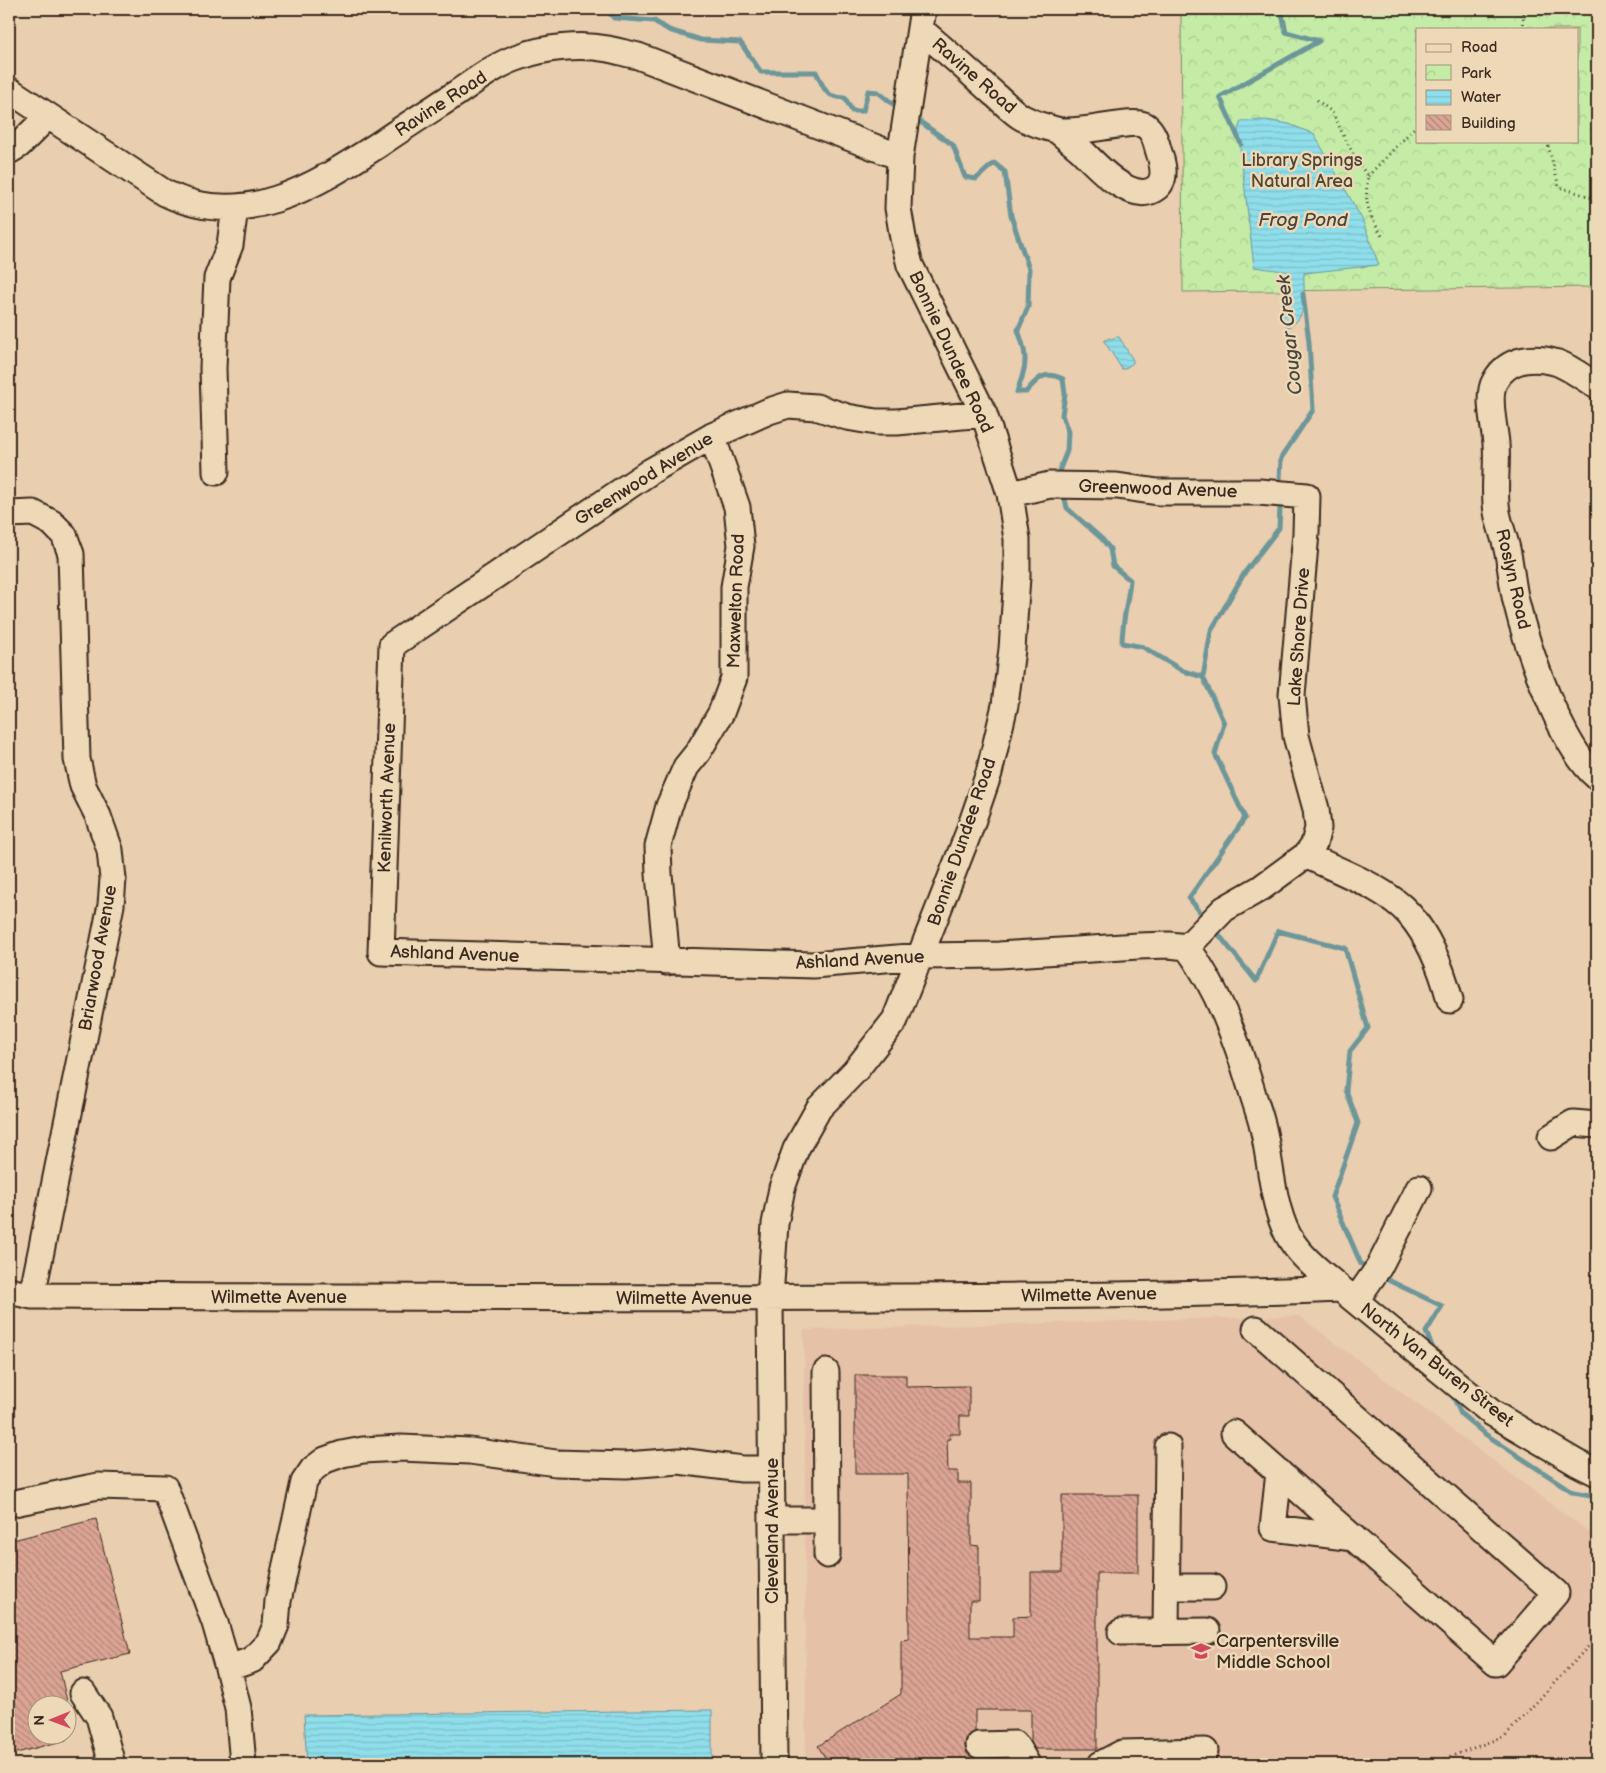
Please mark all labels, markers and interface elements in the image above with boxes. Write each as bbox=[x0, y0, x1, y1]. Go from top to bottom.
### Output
legend bbox=[1416, 28, 1578, 142]
street label: Ravine Road bbox=[927, 34, 1021, 118]
text: Road bbox=[1461, 38, 1497, 57]
text: Park bbox=[1461, 64, 1492, 83]
street label: Ravine Road bbox=[391, 67, 491, 141]
text: Water bbox=[1461, 88, 1501, 107]
text: Building bbox=[1461, 114, 1516, 133]
park label: Library Springs Natural Area bbox=[1241, 150, 1363, 192]
water label: Frog Pond bbox=[1258, 209, 1349, 232]
street label: Bonnie Dundee Road bbox=[904, 268, 998, 436]
water label: Cougar Creek bbox=[1272, 273, 1308, 396]
street label: Greenwood Avenue bbox=[571, 428, 717, 530]
street label: Greenwood Avenue bbox=[1078, 476, 1238, 502]
street label: Roslyn Road bbox=[1491, 527, 1535, 631]
street label: Maxwelton Road bbox=[723, 533, 749, 669]
street label: Lake Shore Drive bbox=[1284, 567, 1314, 707]
street label: Kenilworth Avenue bbox=[374, 722, 400, 873]
street label: Bonnie Dundee Road bbox=[923, 755, 1001, 929]
street label: Briarwood Avenue bbox=[75, 883, 121, 1033]
street label: Ashland Avenue bbox=[390, 941, 520, 967]
street label: Ashland Avenue bbox=[795, 946, 925, 974]
street label: Wilmette Avenue bbox=[1021, 1283, 1157, 1307]
street label: Wilmette Avenue bbox=[211, 1287, 347, 1308]
street label: Wilmette Avenue bbox=[616, 1288, 752, 1309]
street label: North Van Buren Street bbox=[1356, 1299, 1518, 1432]
street label: Cleveland Avenue bbox=[762, 1458, 783, 1604]
place label: Carpentersville Middle School bbox=[1216, 1631, 1340, 1673]
school or university icon: Carpentersville Middle School bbox=[1190, 1640, 1212, 1662]
north arrow bbox=[28, 1696, 78, 1746]
text: N bbox=[31, 1715, 48, 1726]

